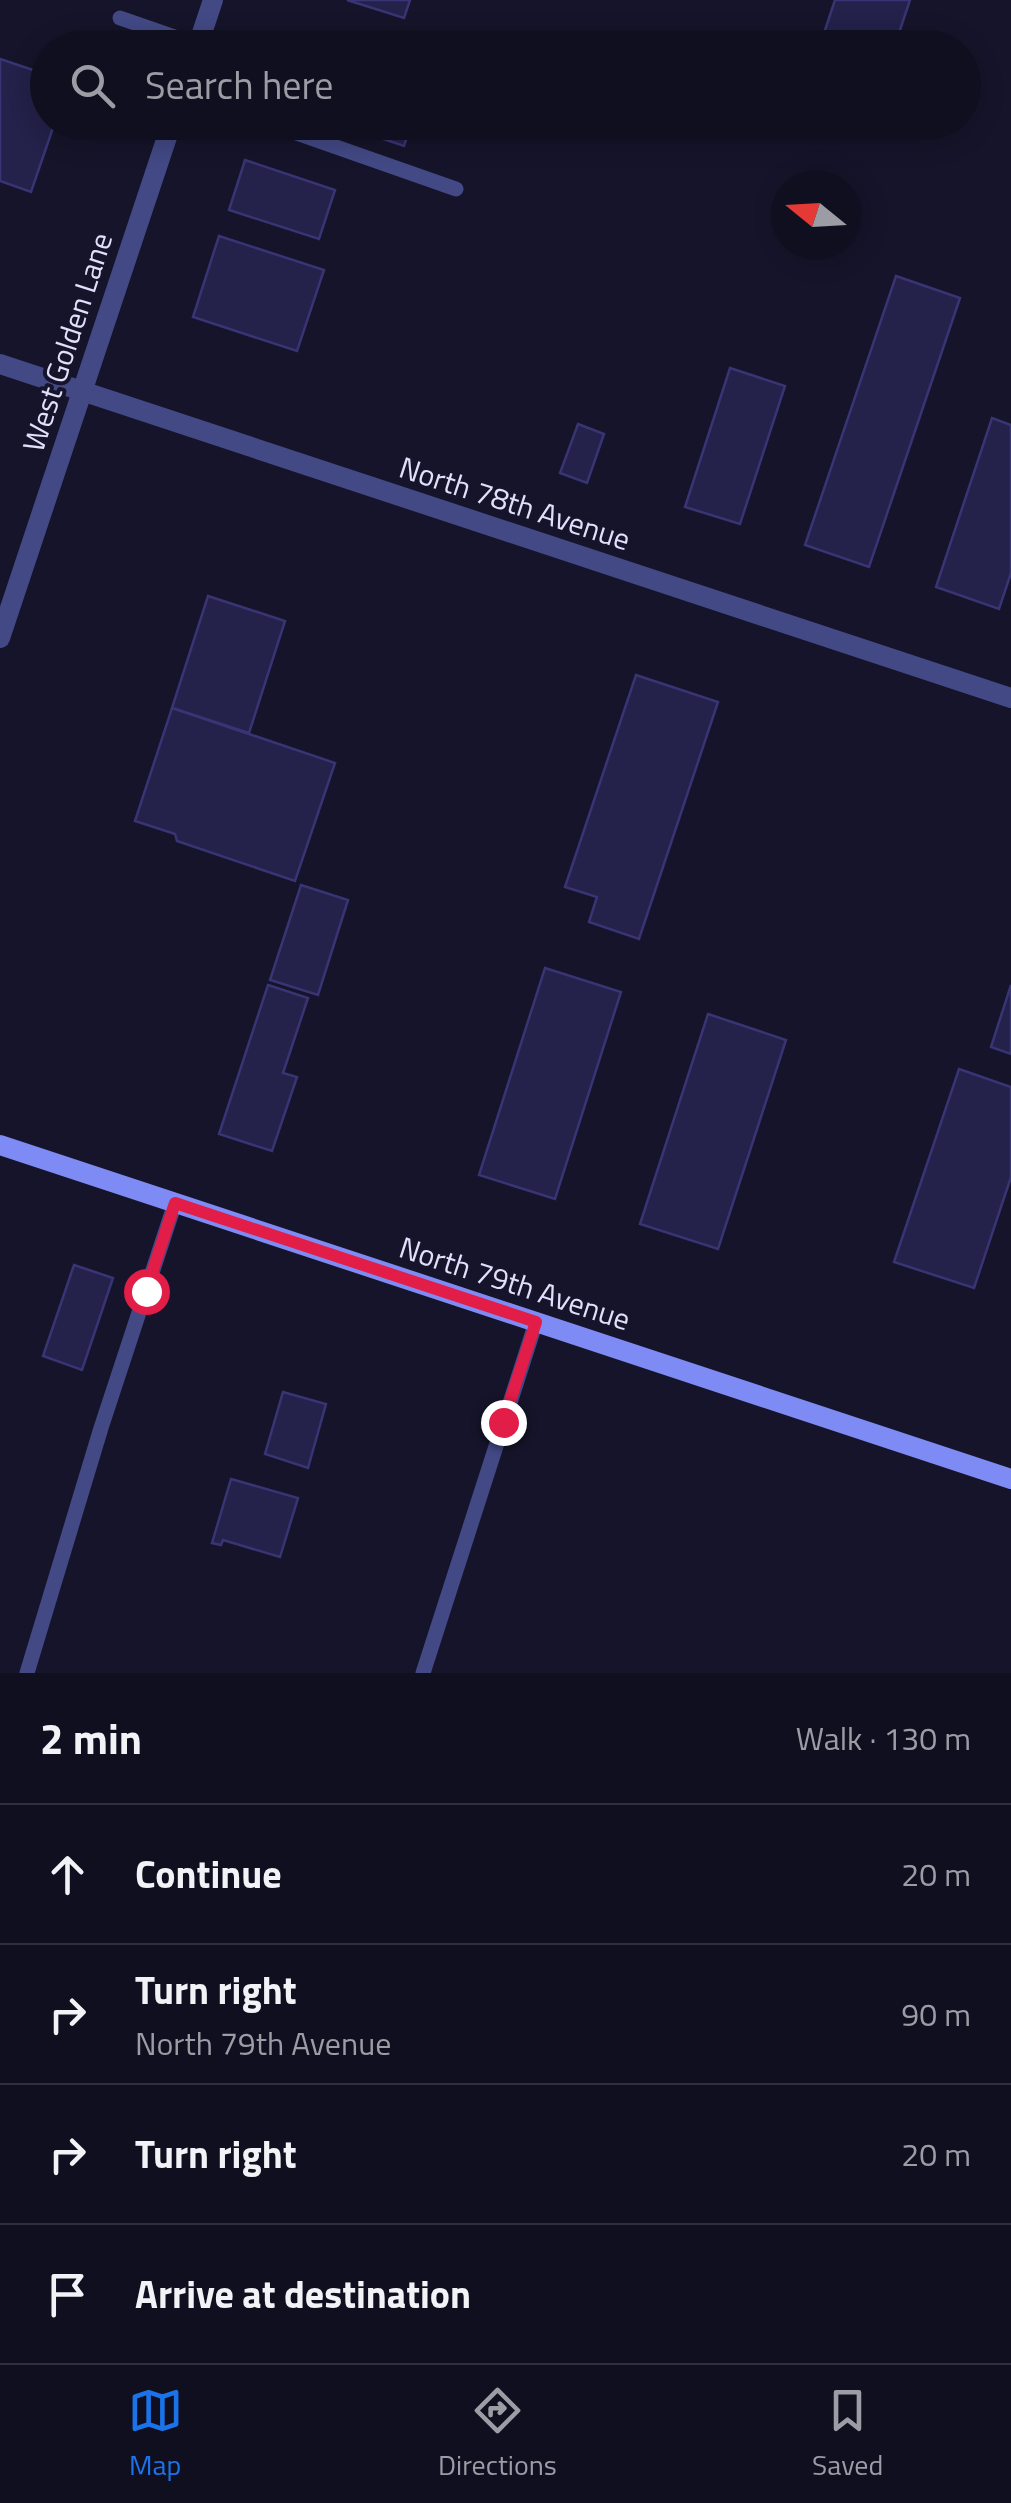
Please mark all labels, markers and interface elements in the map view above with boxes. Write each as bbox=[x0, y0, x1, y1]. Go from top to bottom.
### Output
search box bbox=[30, 30, 981, 140]
text: Search here bbox=[145, 56, 333, 114]
icon: search bbox=[65, 58, 120, 113]
north arrow bbox=[771, 170, 861, 260]
street label: West Golden Lane bbox=[10, 227, 124, 457]
street label: North 78th Avenue bbox=[394, 444, 636, 562]
street label: North 79th Avenue bbox=[394, 1224, 636, 1342]
route start bbox=[124, 1269, 170, 1315]
route end bbox=[481, 1400, 527, 1446]
text: 2 min bbox=[40, 1706, 142, 1770]
text: Walk · 130 m bbox=[796, 1714, 971, 1762]
text: Continue bbox=[135, 1845, 282, 1903]
icon: ahead bbox=[40, 1847, 95, 1902]
text: 20 m bbox=[901, 1850, 971, 1898]
text: Turn right bbox=[135, 1961, 297, 2019]
icon: right bbox=[40, 1987, 95, 2042]
text: 90 m bbox=[901, 1990, 971, 2038]
text: North 79th Avenue bbox=[135, 2019, 391, 2067]
text: Turn right bbox=[135, 2125, 297, 2183]
icon: right bbox=[40, 2127, 95, 2182]
text: 20 m bbox=[901, 2130, 971, 2178]
text: Arrive at destination bbox=[135, 2265, 471, 2323]
icon: arrive bbox=[40, 2267, 95, 2322]
tab: Map bbox=[128, 2383, 183, 2486]
tab: Directions bbox=[438, 2383, 557, 2486]
tab: Saved bbox=[812, 2383, 883, 2486]

